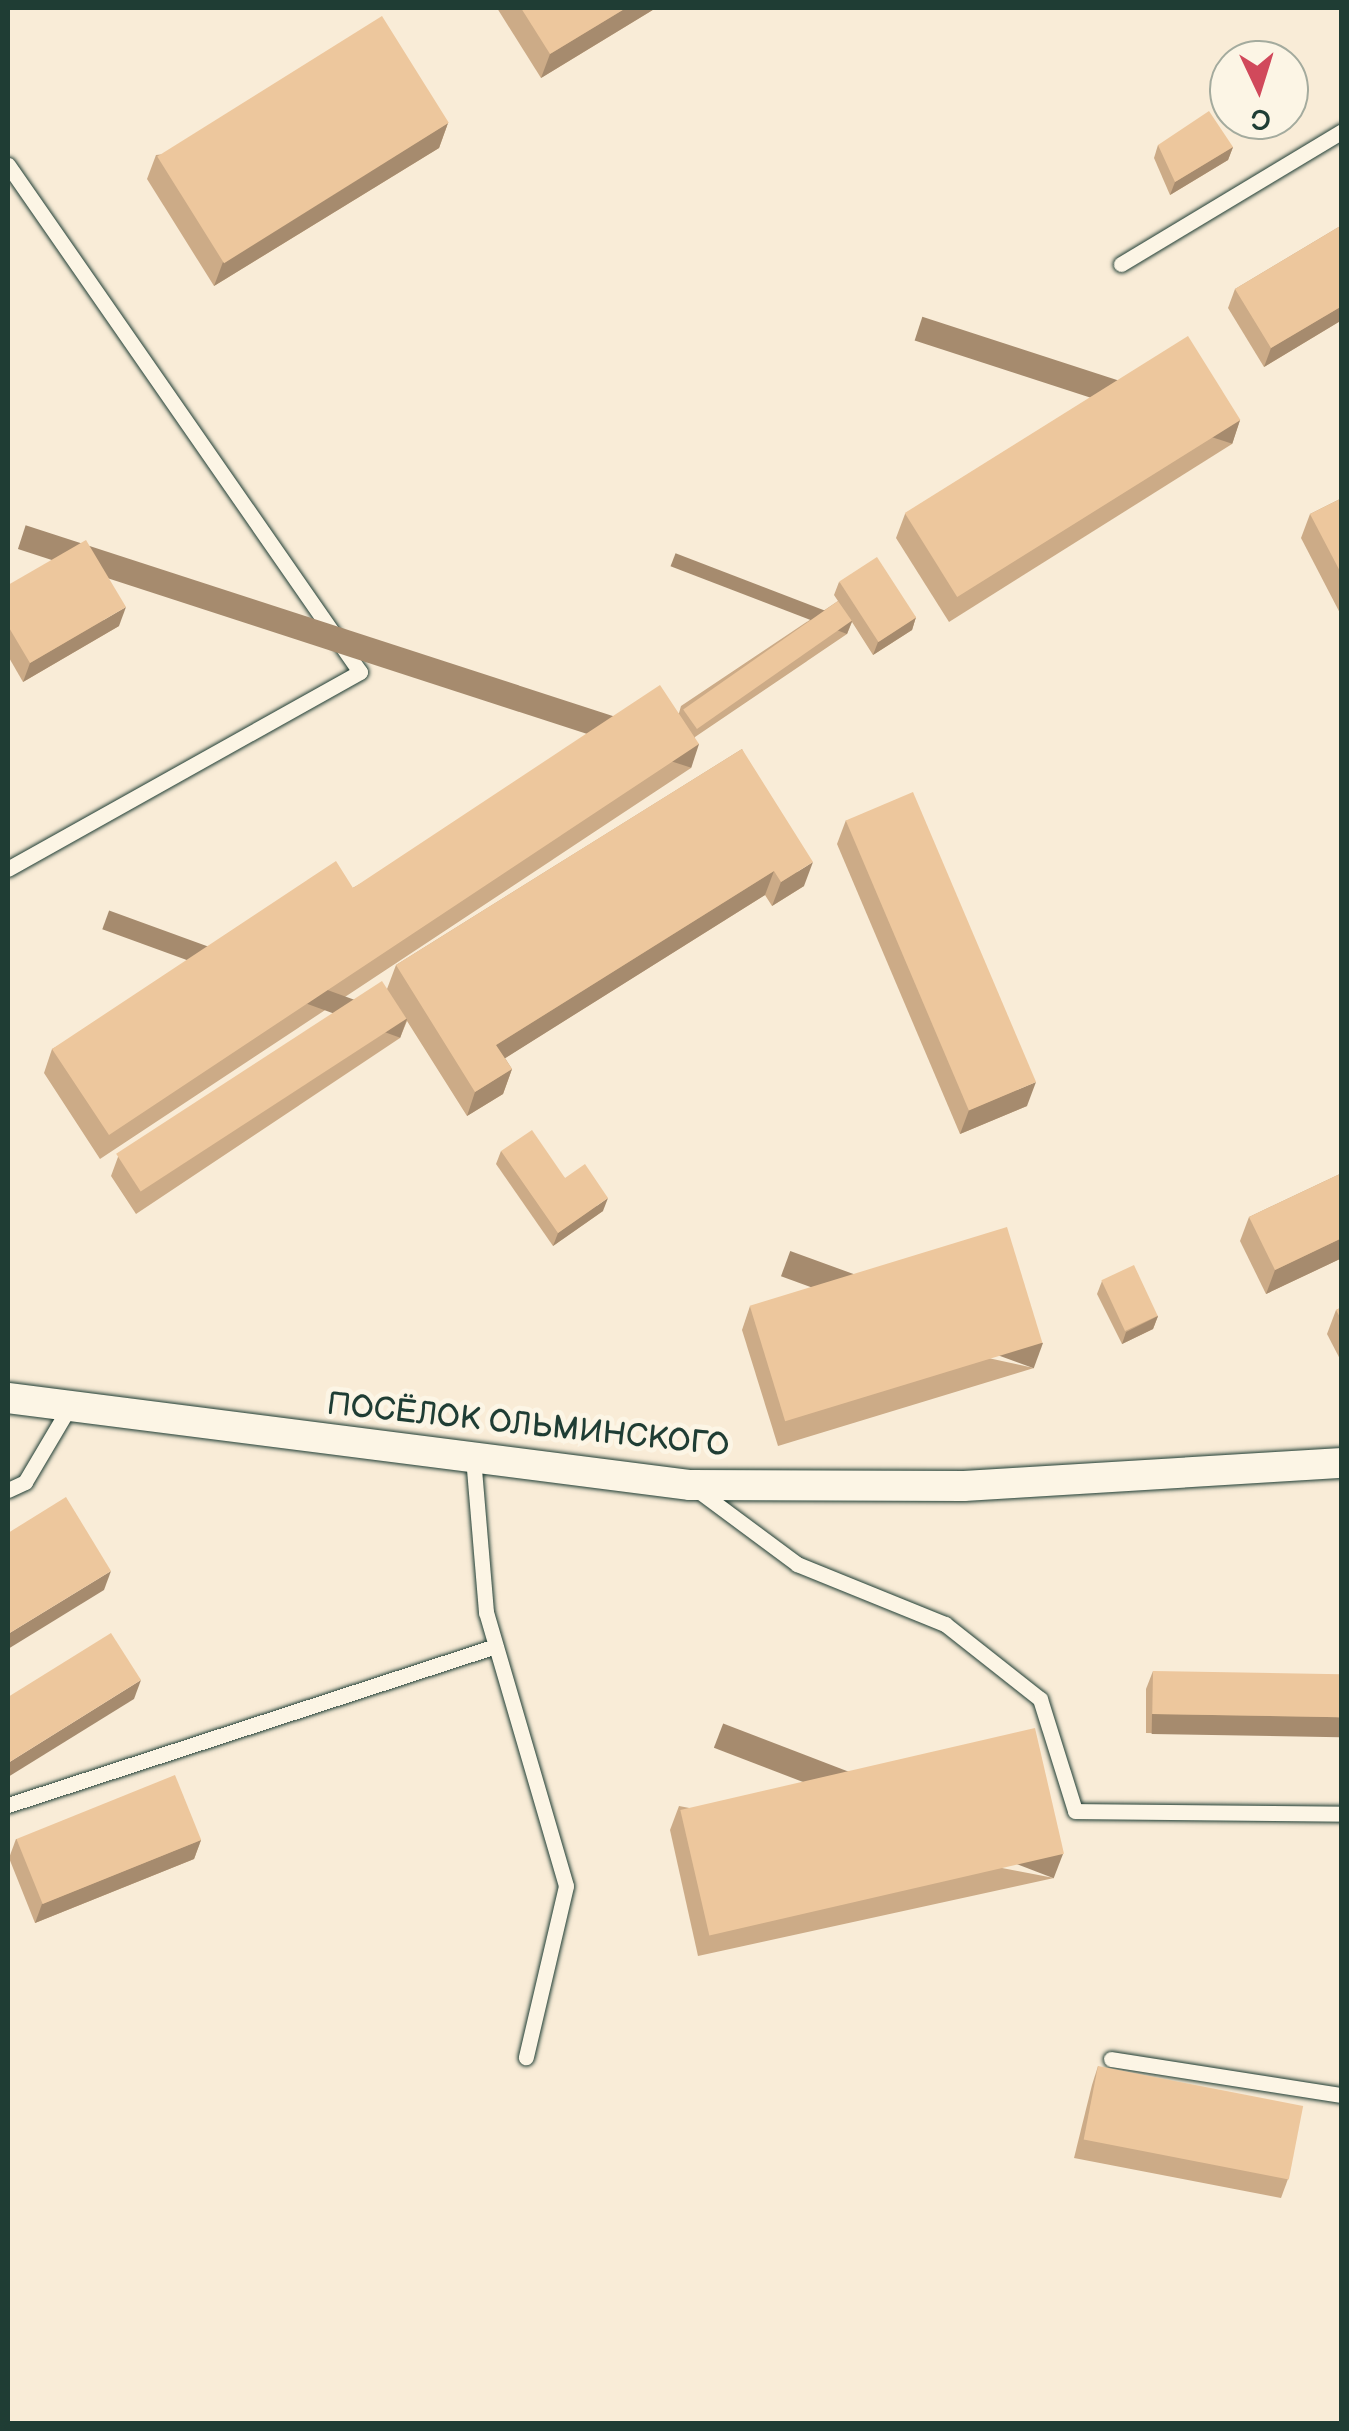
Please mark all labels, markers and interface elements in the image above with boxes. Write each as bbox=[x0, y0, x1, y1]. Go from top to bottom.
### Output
north arrow bbox=[1209, 40, 1309, 140]
text: С bbox=[1250, 101, 1272, 136]
street label: ПОСЁЛОК ОЛЬМИНСКОГО bbox=[325, 1386, 731, 1466]

